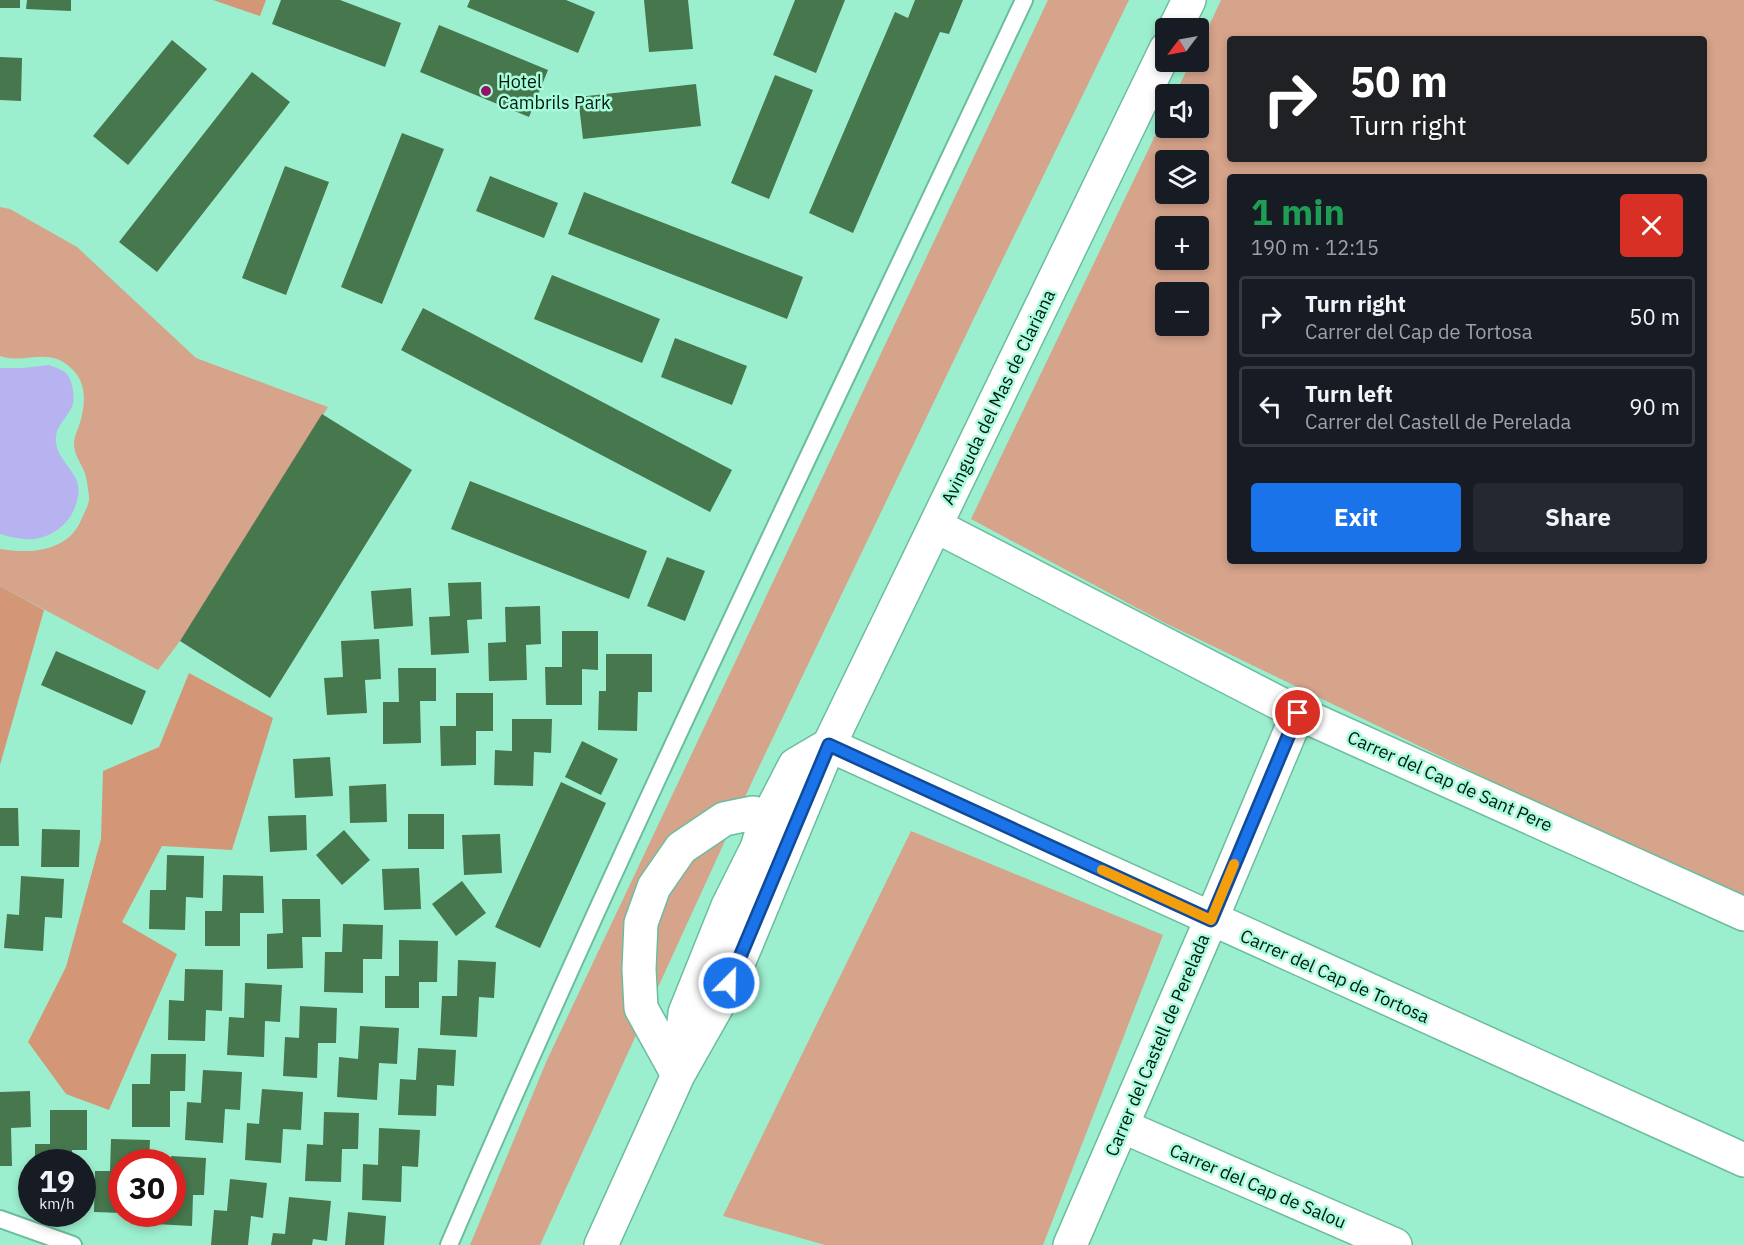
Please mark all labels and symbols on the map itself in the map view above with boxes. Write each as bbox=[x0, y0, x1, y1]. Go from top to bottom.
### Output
north arrow bbox=[1155, 18, 1209, 72]
place label: Hotel Cambrils Park bbox=[498, 70, 611, 114]
marker: Hotel Cambrils Park bbox=[479, 84, 493, 98]
street label: Avinguda del Mas de Clariana bbox=[936, 285, 1060, 508]
pin bbox=[1272, 687, 1323, 738]
street label: Carrer del Cap de Sant Pere bbox=[1344, 725, 1556, 837]
street label: Carrer del Cap de Tortosa bbox=[1237, 924, 1434, 1028]
street label: Carrer del Castell de Perelada bbox=[1100, 930, 1215, 1160]
position arrow bbox=[697, 951, 761, 1015]
street label: Carrer del Cap de Salou bbox=[1166, 1138, 1350, 1234]
speed limit sign: 30 bbox=[108, 1149, 186, 1227]

